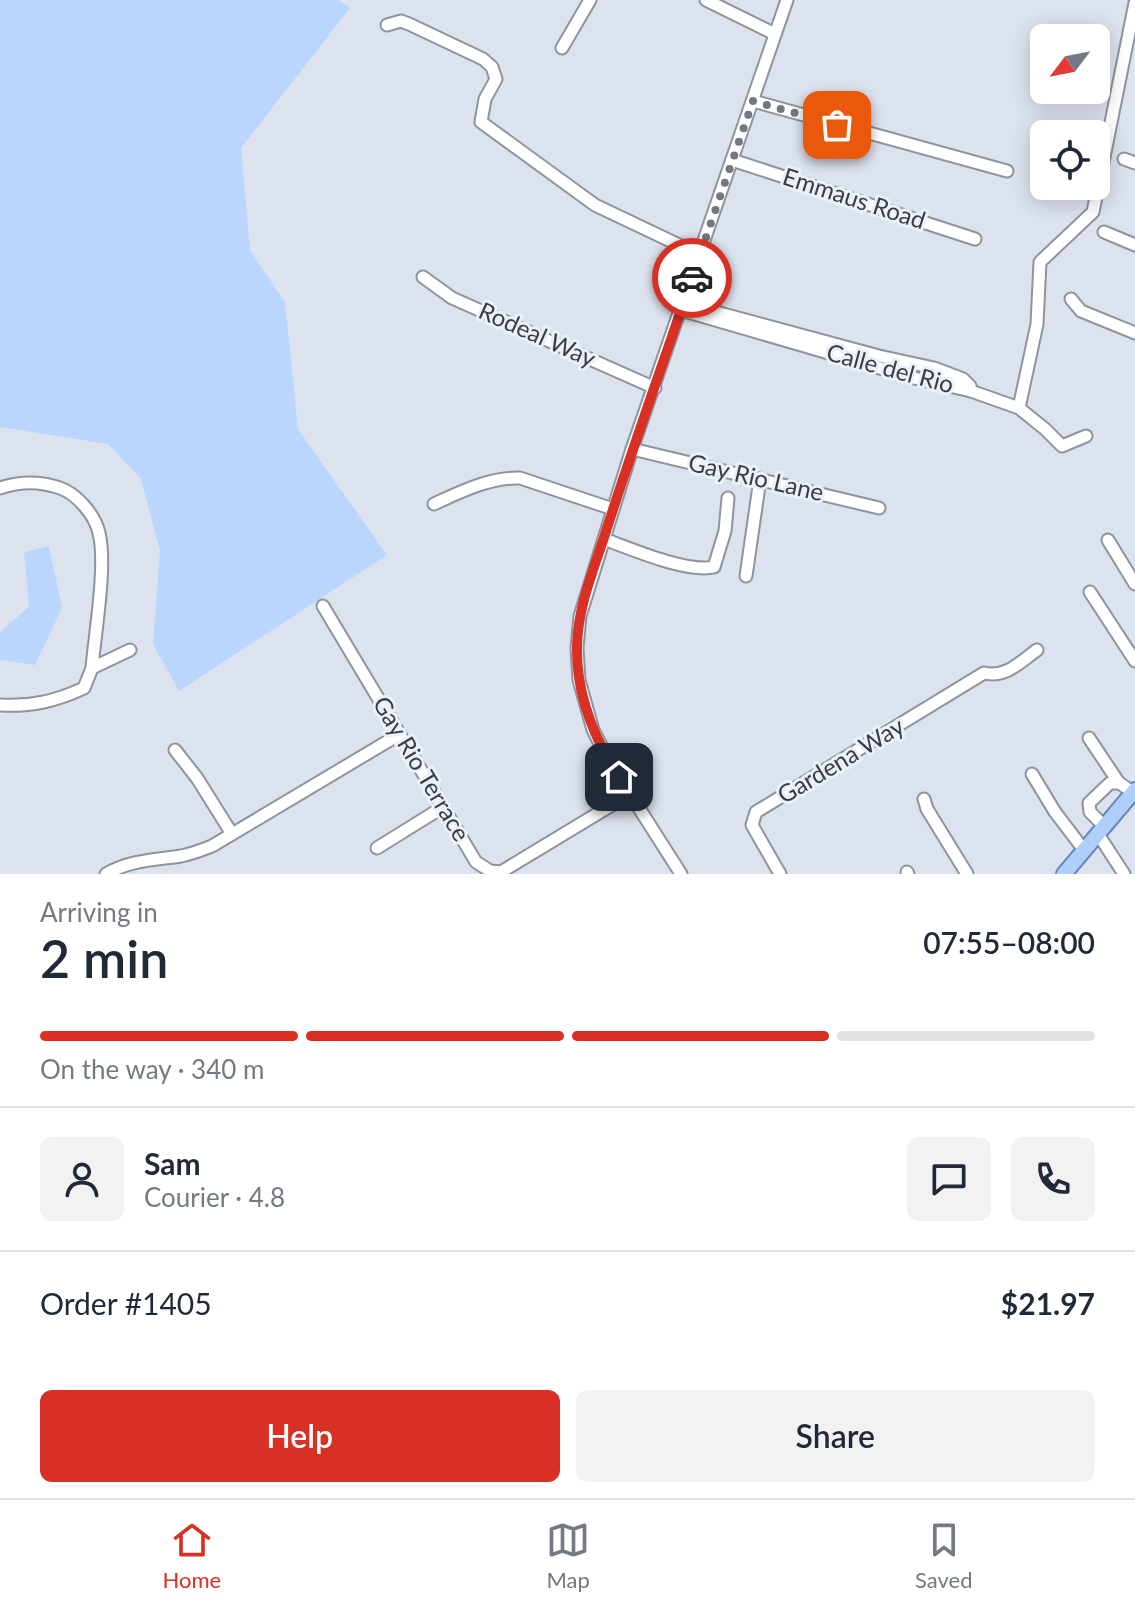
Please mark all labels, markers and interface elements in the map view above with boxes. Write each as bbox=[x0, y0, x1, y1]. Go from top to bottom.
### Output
north arrow bbox=[1030, 24, 1110, 104]
map controls bbox=[1030, 24, 1110, 200]
pin bbox=[803, 91, 871, 159]
icon: bag bbox=[815, 103, 859, 147]
button: locate bbox=[1030, 120, 1110, 200]
street label: Emmaus Road bbox=[780, 161, 929, 234]
courier bbox=[652, 238, 732, 318]
icon: car bbox=[670, 256, 714, 300]
street label: Rodeal Way bbox=[475, 295, 601, 373]
street label: Calle del Rio bbox=[824, 337, 957, 398]
street label: Gay Rio Lane bbox=[686, 447, 827, 506]
street label: Gay Rio Terrace bbox=[368, 691, 477, 846]
street label: Gardena Way bbox=[772, 710, 909, 809]
pin bbox=[585, 743, 653, 811]
icon: home bbox=[597, 755, 641, 799]
text: Arriving in bbox=[40, 896, 158, 928]
text: 07:55–08:00 bbox=[923, 924, 1095, 960]
text: 2 min bbox=[40, 927, 168, 989]
text: On the way · 340 m bbox=[40, 1053, 264, 1085]
button: person bbox=[40, 1137, 124, 1221]
button: chat bbox=[907, 1137, 991, 1221]
button: phone bbox=[1011, 1137, 1095, 1221]
text: Sam bbox=[144, 1145, 201, 1181]
text: Courier · 4.8 bbox=[144, 1181, 285, 1213]
text: Order #1405 bbox=[40, 1285, 212, 1321]
text: $21.97 bbox=[1001, 1285, 1095, 1321]
button: Help bbox=[40, 1390, 560, 1482]
button: Share bbox=[576, 1390, 1095, 1482]
tab: Home bbox=[162, 1518, 221, 1593]
tab: Map bbox=[546, 1518, 590, 1593]
tab: Saved bbox=[915, 1518, 972, 1593]

